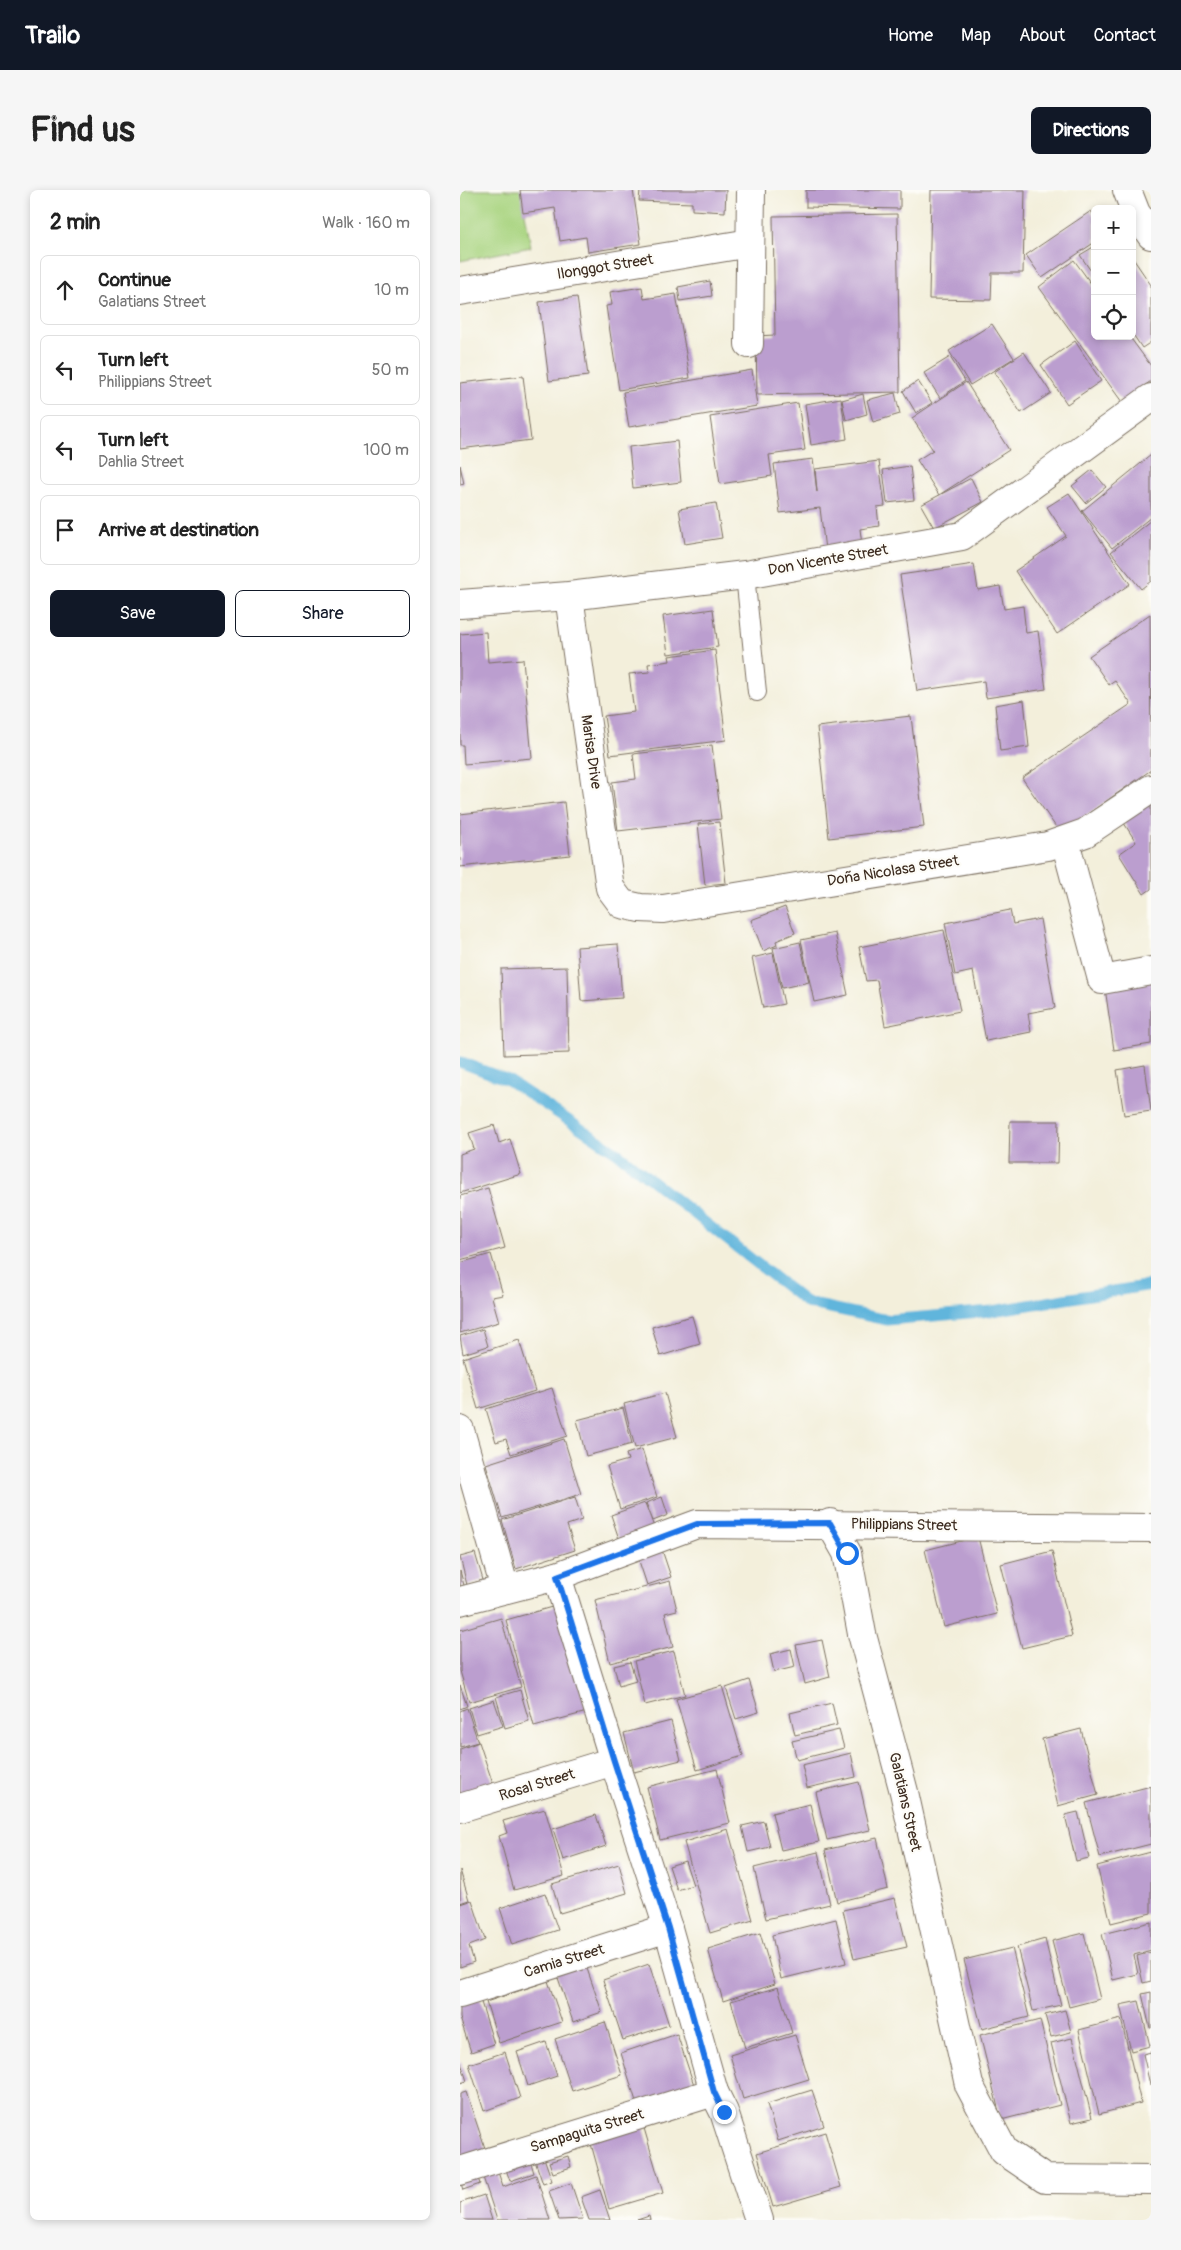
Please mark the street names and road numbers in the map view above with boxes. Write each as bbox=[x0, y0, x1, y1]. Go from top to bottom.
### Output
street label: Ilonggot Street bbox=[555, 250, 655, 284]
street label: Don Vicente Street bbox=[767, 540, 890, 580]
street label: Marisa Drive bbox=[576, 714, 606, 791]
street label: Doña Nicolasa Street bbox=[826, 851, 961, 891]
street label: Philippians Street bbox=[851, 1515, 958, 1535]
street label: Galatians Street bbox=[884, 1751, 926, 1854]
street label: Rosal Street bbox=[497, 1764, 578, 1805]
street label: Camia Street bbox=[521, 1939, 607, 1982]
street label: Sampaguita Street bbox=[528, 2104, 647, 2157]

